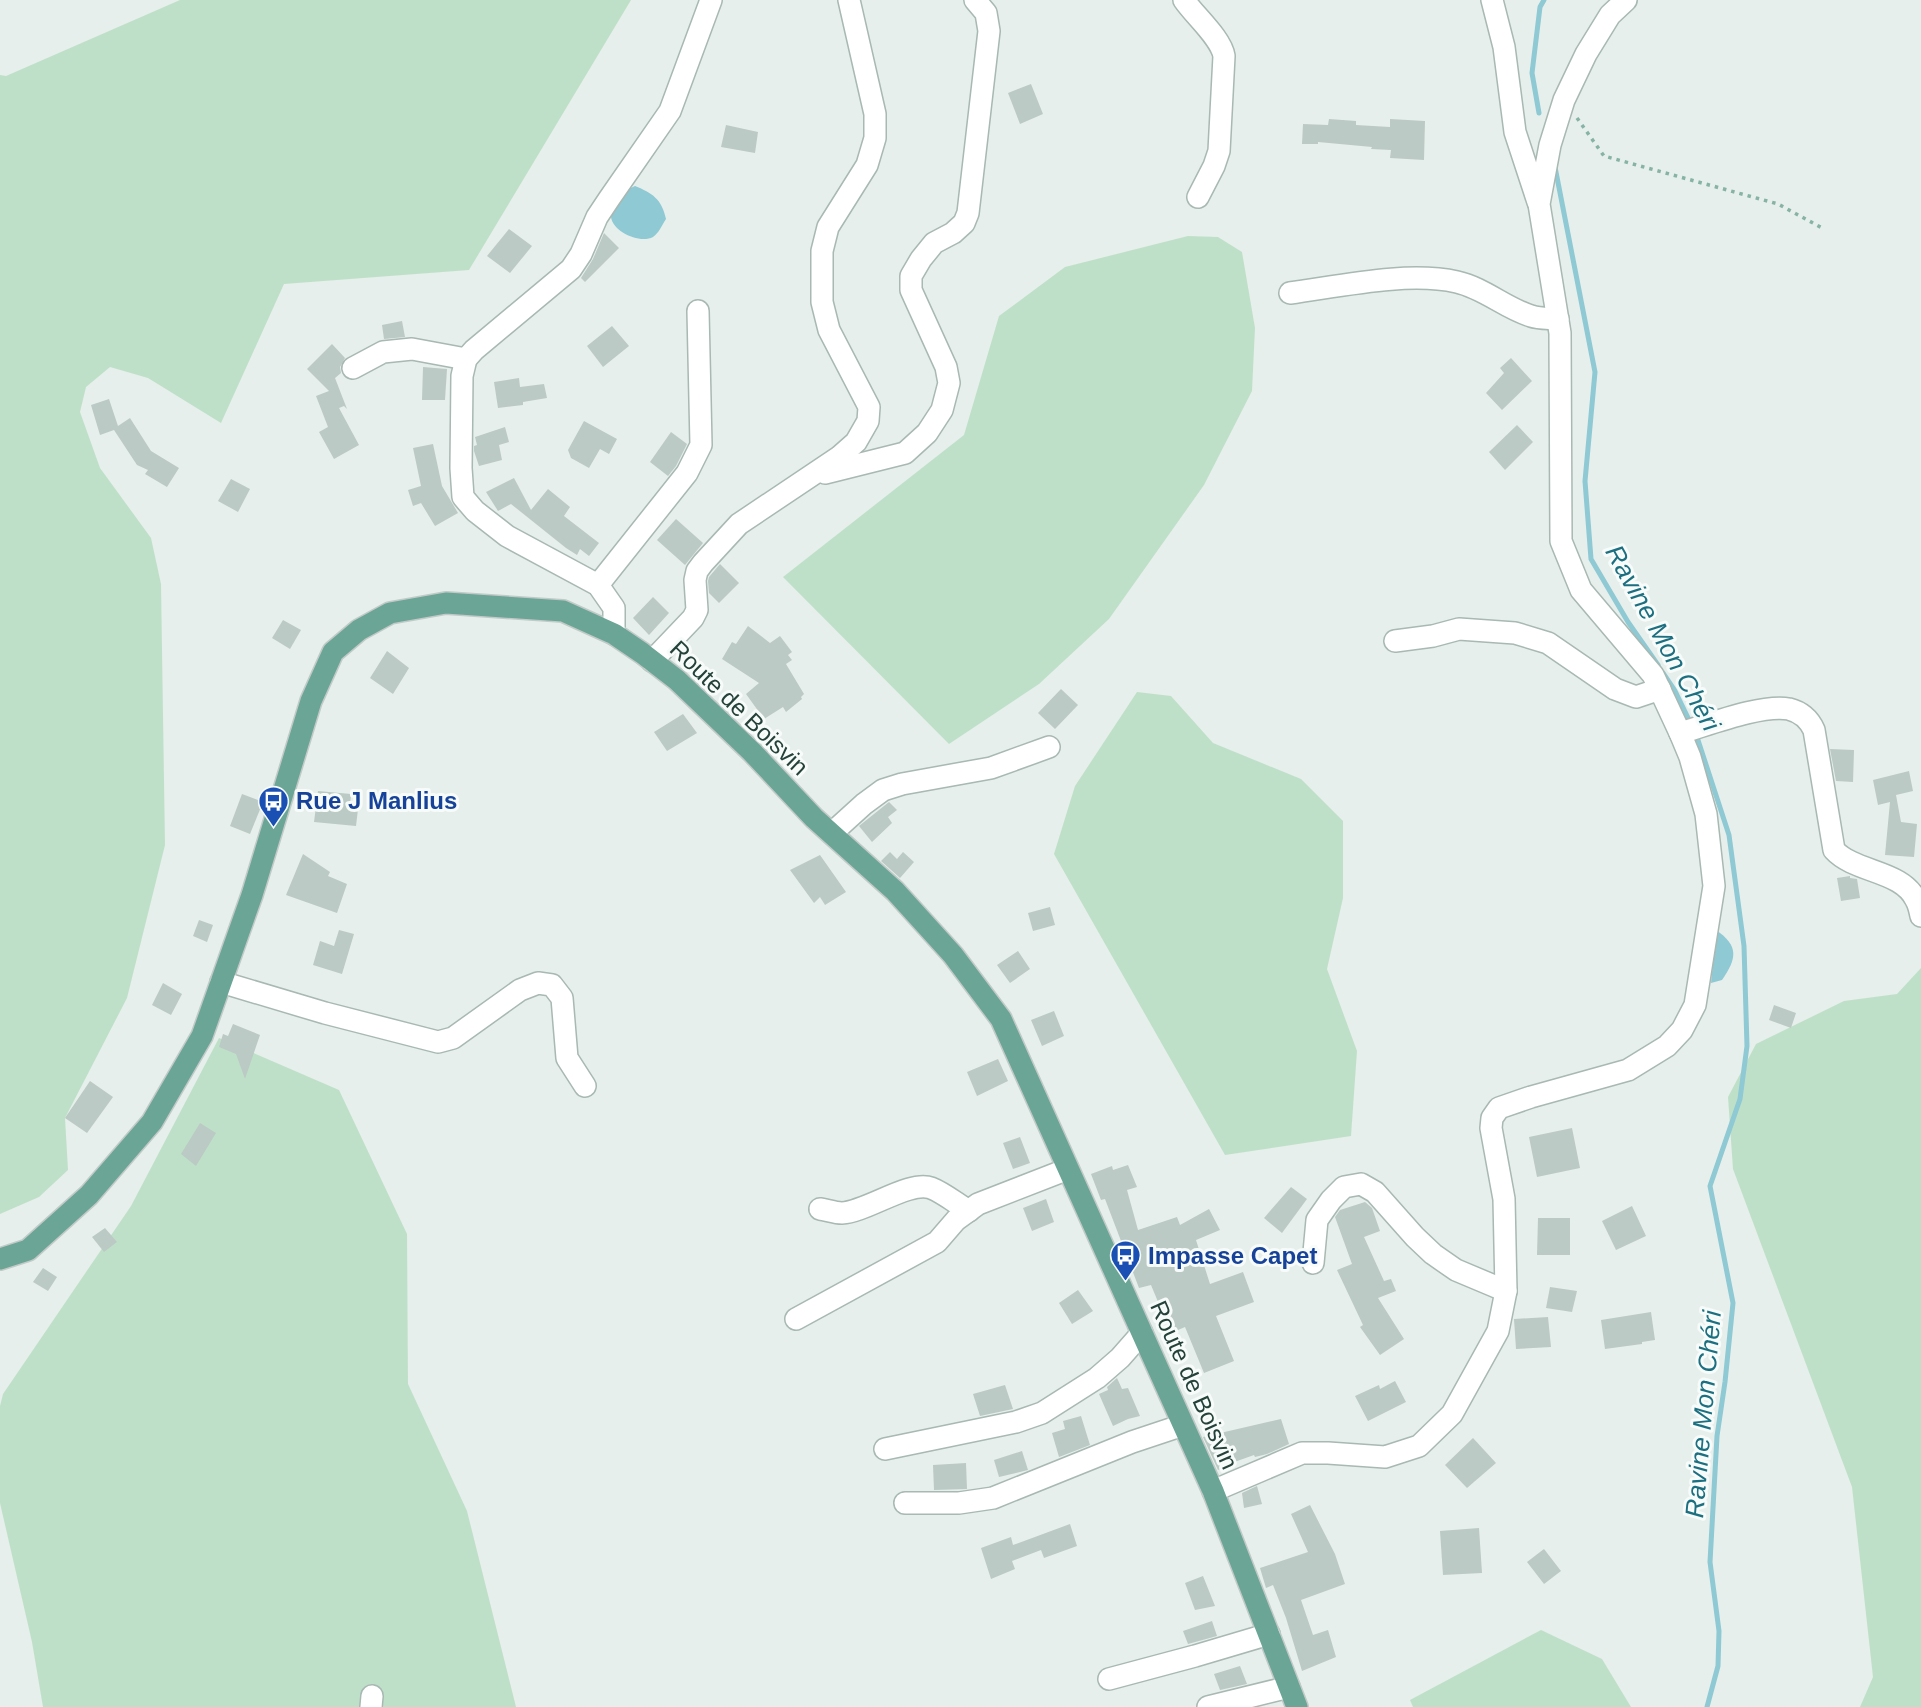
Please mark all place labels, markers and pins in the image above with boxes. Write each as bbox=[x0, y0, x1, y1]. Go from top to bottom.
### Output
bus stop icon: Rue J Manlius bbox=[256, 784, 290, 828]
place label: Rue J Manlius bbox=[296, 787, 457, 814]
bus stop icon: Impasse Capet bbox=[1108, 1239, 1142, 1283]
place label: Impasse Capet bbox=[1148, 1242, 1317, 1269]

